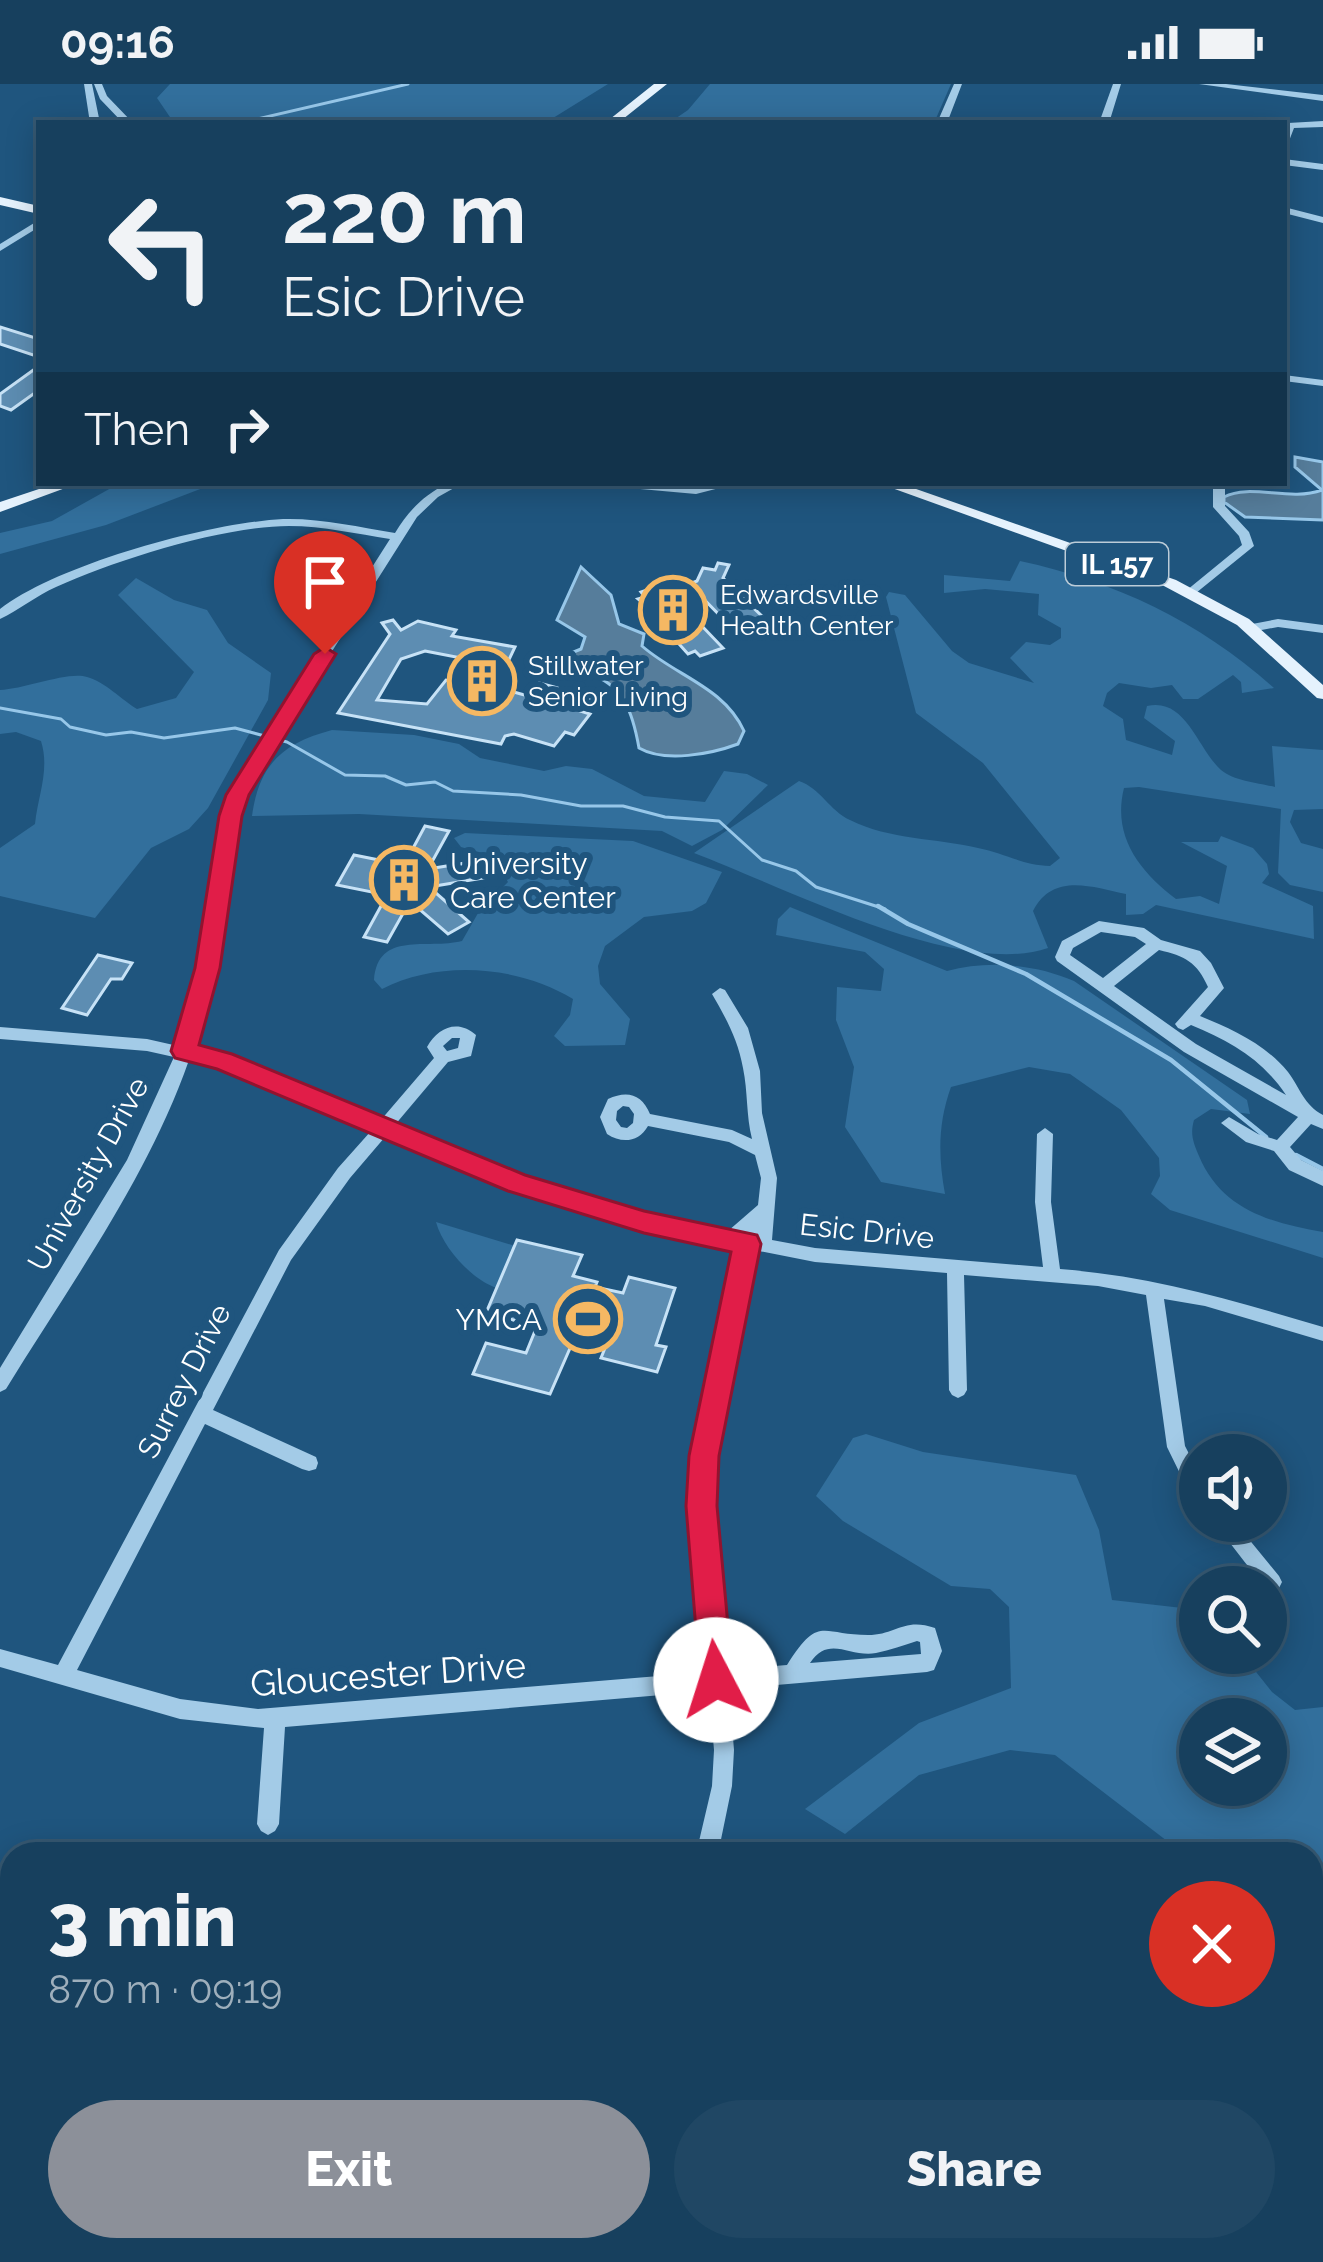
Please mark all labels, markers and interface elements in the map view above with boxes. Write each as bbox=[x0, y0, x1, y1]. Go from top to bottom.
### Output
text: 09:16 bbox=[60, 16, 175, 69]
text: 220 m bbox=[282, 164, 527, 263]
icon: left bbox=[84, 168, 240, 324]
text: Esic Drive bbox=[282, 265, 525, 329]
icon: right bbox=[214, 396, 280, 462]
text: Then bbox=[84, 403, 190, 456]
pin bbox=[274, 531, 376, 654]
road number: IL 157 bbox=[1066, 543, 1168, 585]
icon: arrive bbox=[292, 549, 358, 615]
building icon: Edwardsville Health Center bbox=[638, 575, 708, 645]
place label: Edwardsville Health Center bbox=[720, 579, 894, 641]
building icon: Stillwater Senior Living bbox=[447, 646, 517, 716]
place label: Stillwater Senior Living bbox=[528, 650, 688, 712]
building icon: University Care Center bbox=[369, 845, 439, 915]
place label: University Care Center bbox=[450, 846, 616, 915]
street label: University Drive bbox=[20, 1071, 156, 1277]
street label: Esic Drive bbox=[798, 1207, 936, 1255]
sports icon: YMCA bbox=[553, 1284, 623, 1354]
street label: Surrey Drive bbox=[130, 1298, 238, 1464]
place label: YMCA bbox=[456, 1302, 542, 1337]
map controls bbox=[1179, 1434, 1287, 1806]
button: sound bbox=[1179, 1434, 1287, 1542]
button: search bbox=[1179, 1566, 1287, 1674]
position arrow bbox=[653, 1617, 779, 1743]
street label: Gloucester Drive bbox=[249, 1643, 527, 1705]
button: layers bbox=[1179, 1698, 1287, 1806]
text: 3 min bbox=[48, 1878, 237, 1963]
button: close bbox=[1149, 1881, 1275, 2007]
text: 870 m · 09:19 bbox=[48, 1966, 282, 2012]
button: Exit bbox=[48, 2100, 650, 2238]
button: Share bbox=[674, 2100, 1275, 2238]

